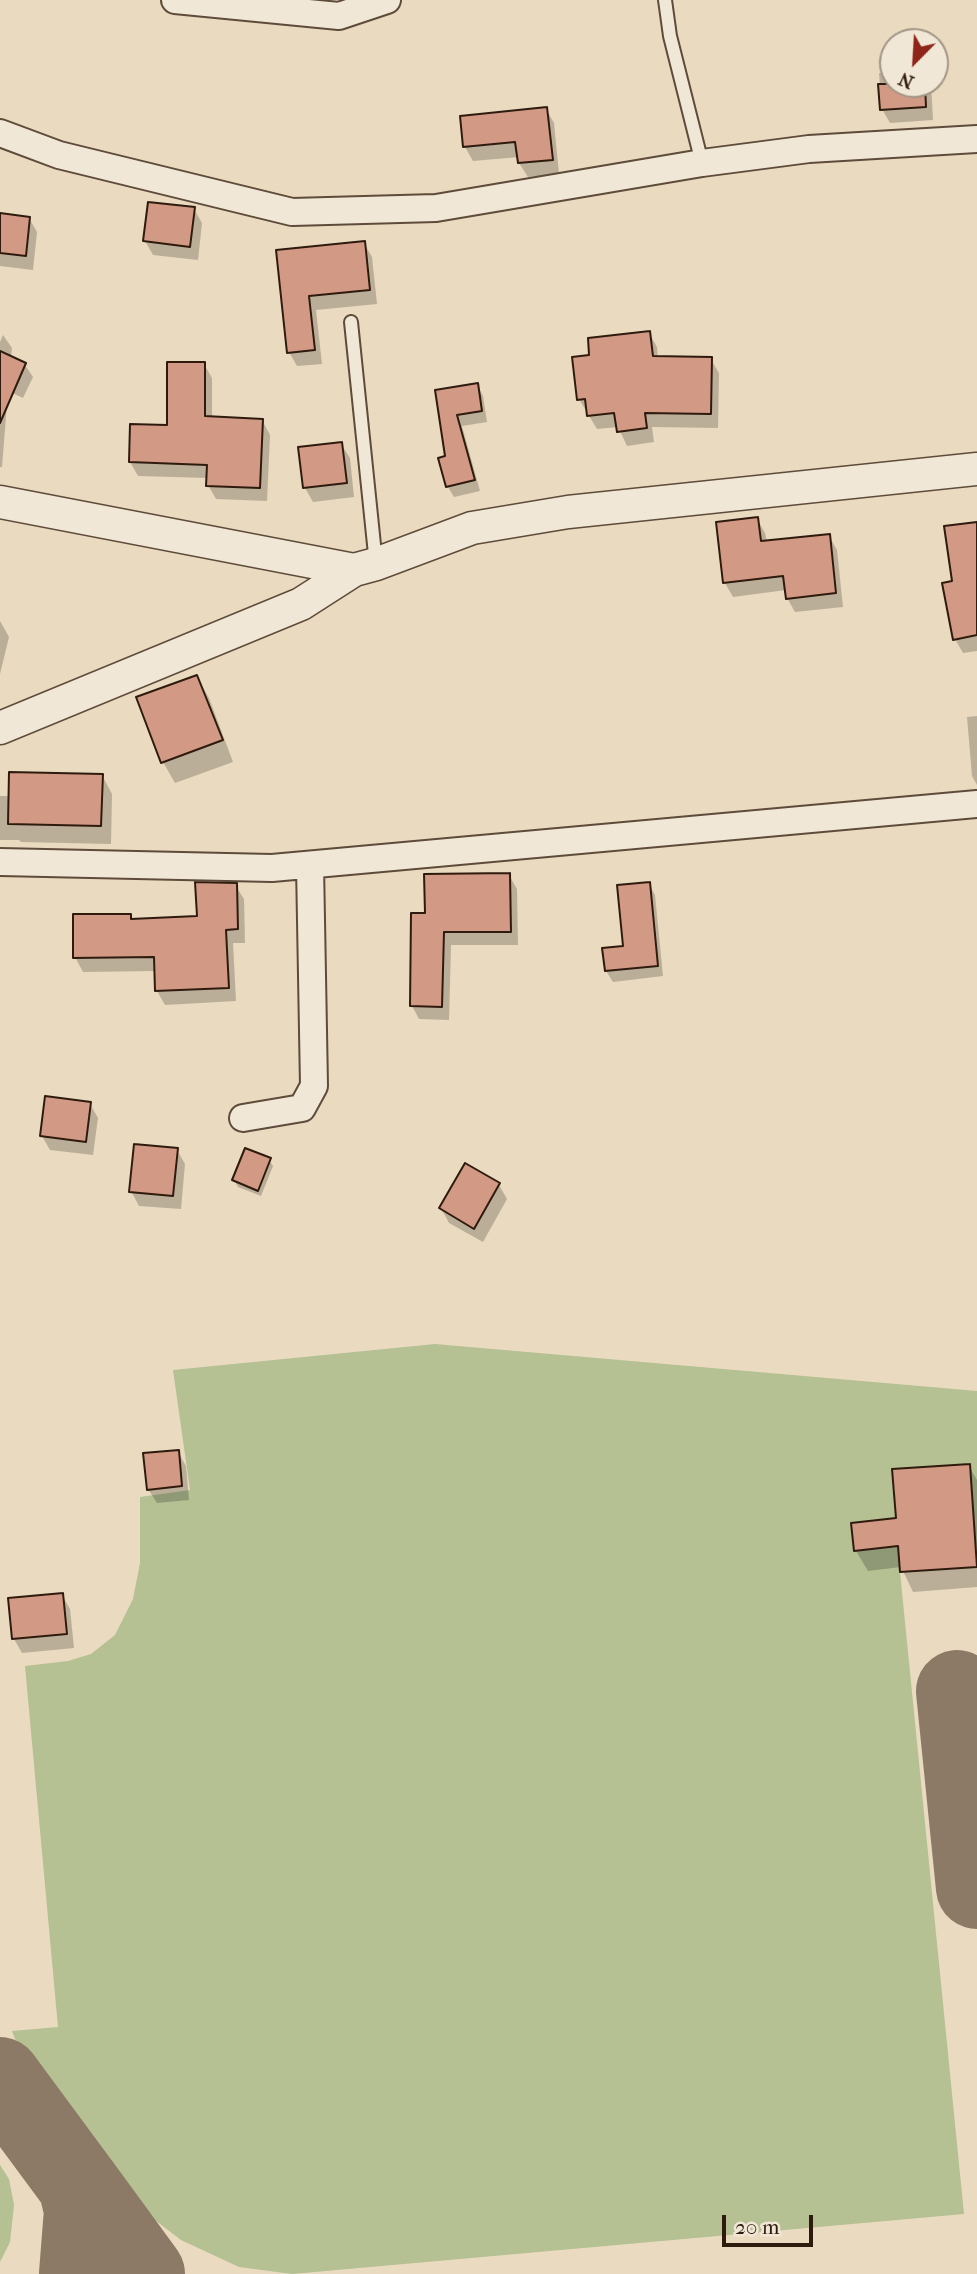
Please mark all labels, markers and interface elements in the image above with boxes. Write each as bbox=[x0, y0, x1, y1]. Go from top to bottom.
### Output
north arrow bbox=[879, 28, 949, 98]
text: N bbox=[895, 67, 917, 93]
scale bar bbox=[725, 2200, 816, 2244]
text: 20 m bbox=[735, 2215, 779, 2239]

